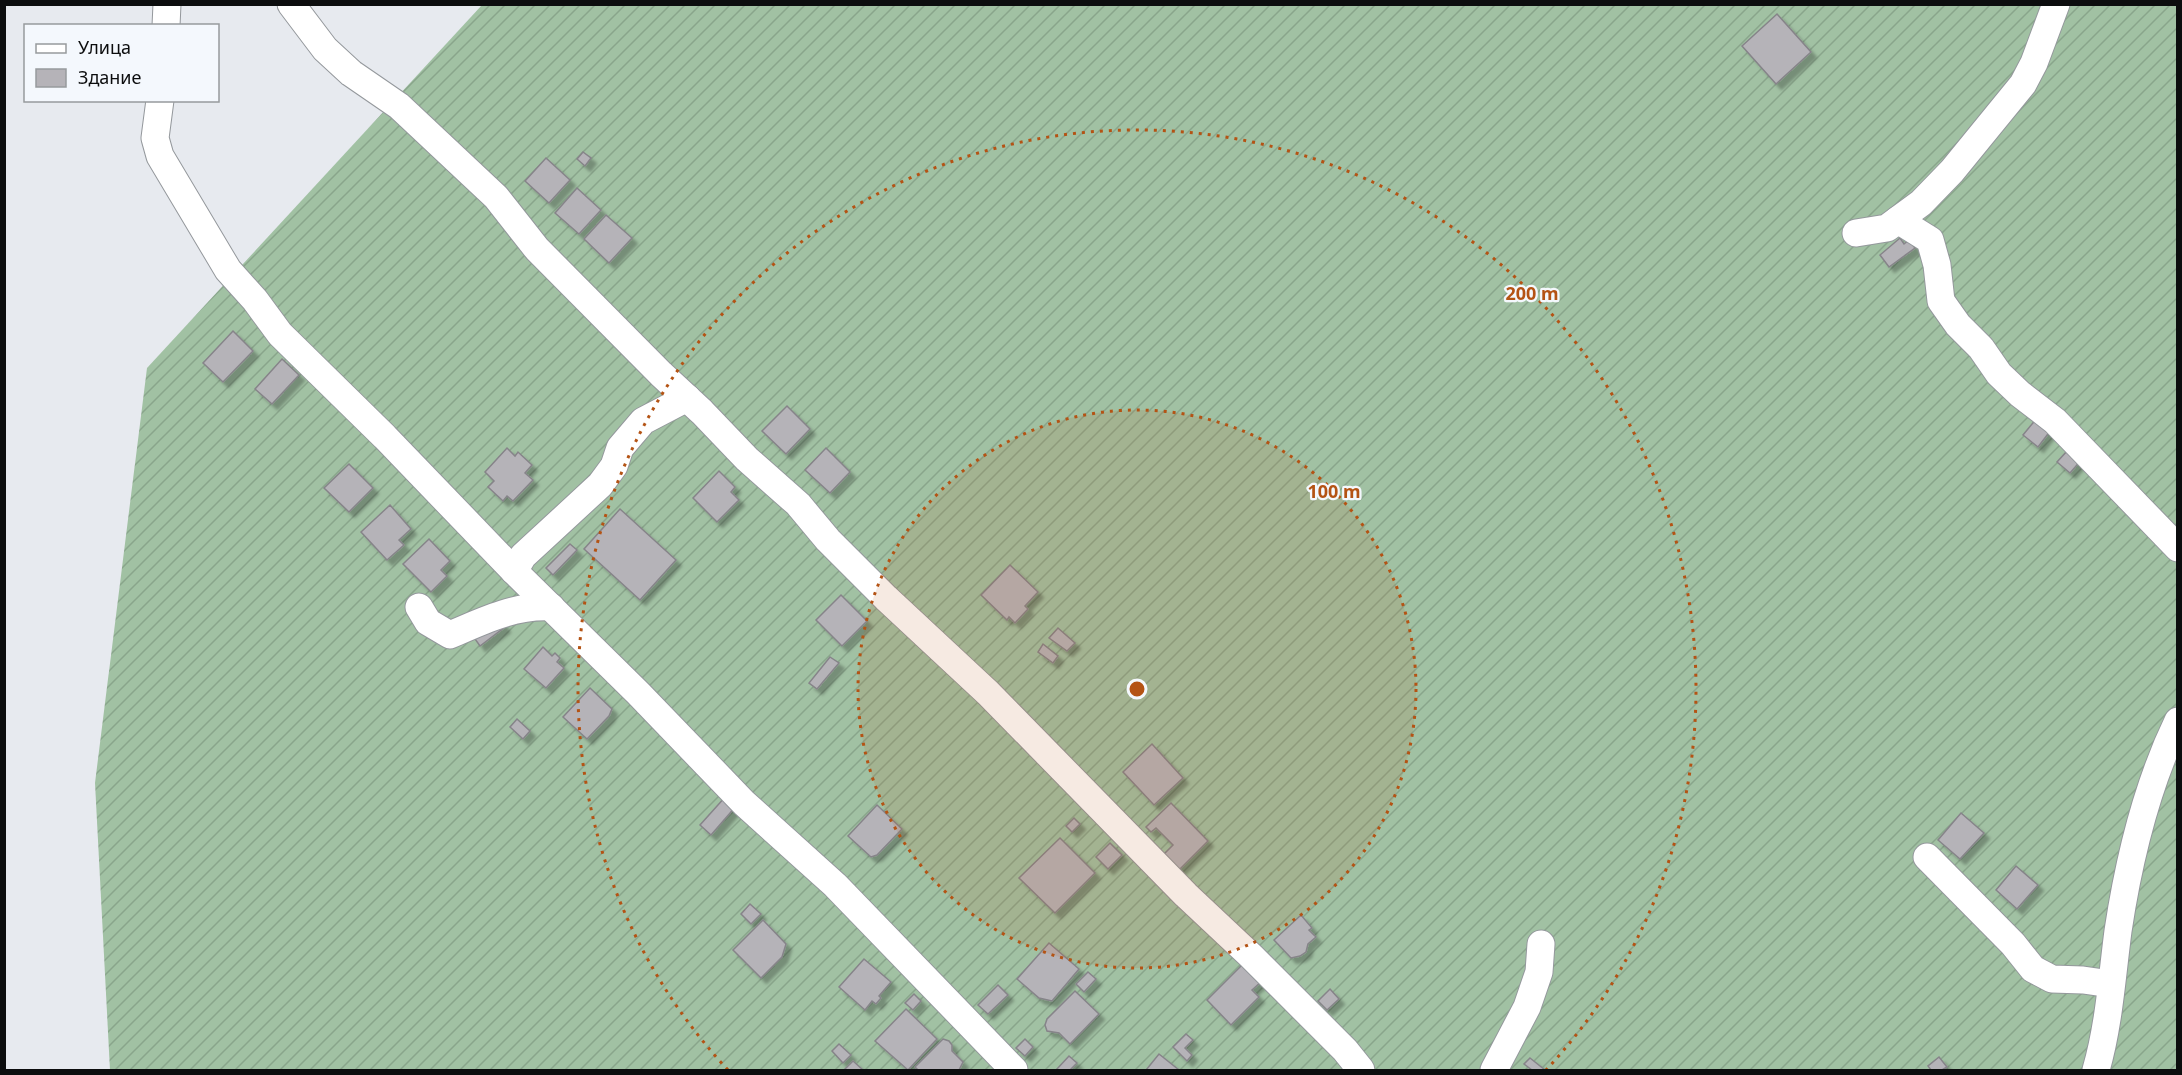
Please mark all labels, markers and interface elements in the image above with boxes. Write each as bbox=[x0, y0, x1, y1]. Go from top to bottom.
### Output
legend bbox=[24, 24, 219, 102]
text: Улица bbox=[78, 35, 131, 59]
text: Здание bbox=[78, 65, 142, 89]
text: 200 m bbox=[1505, 281, 1559, 305]
text: 100 m bbox=[1307, 479, 1361, 503]
centre of rings bbox=[1127, 679, 1147, 699]

